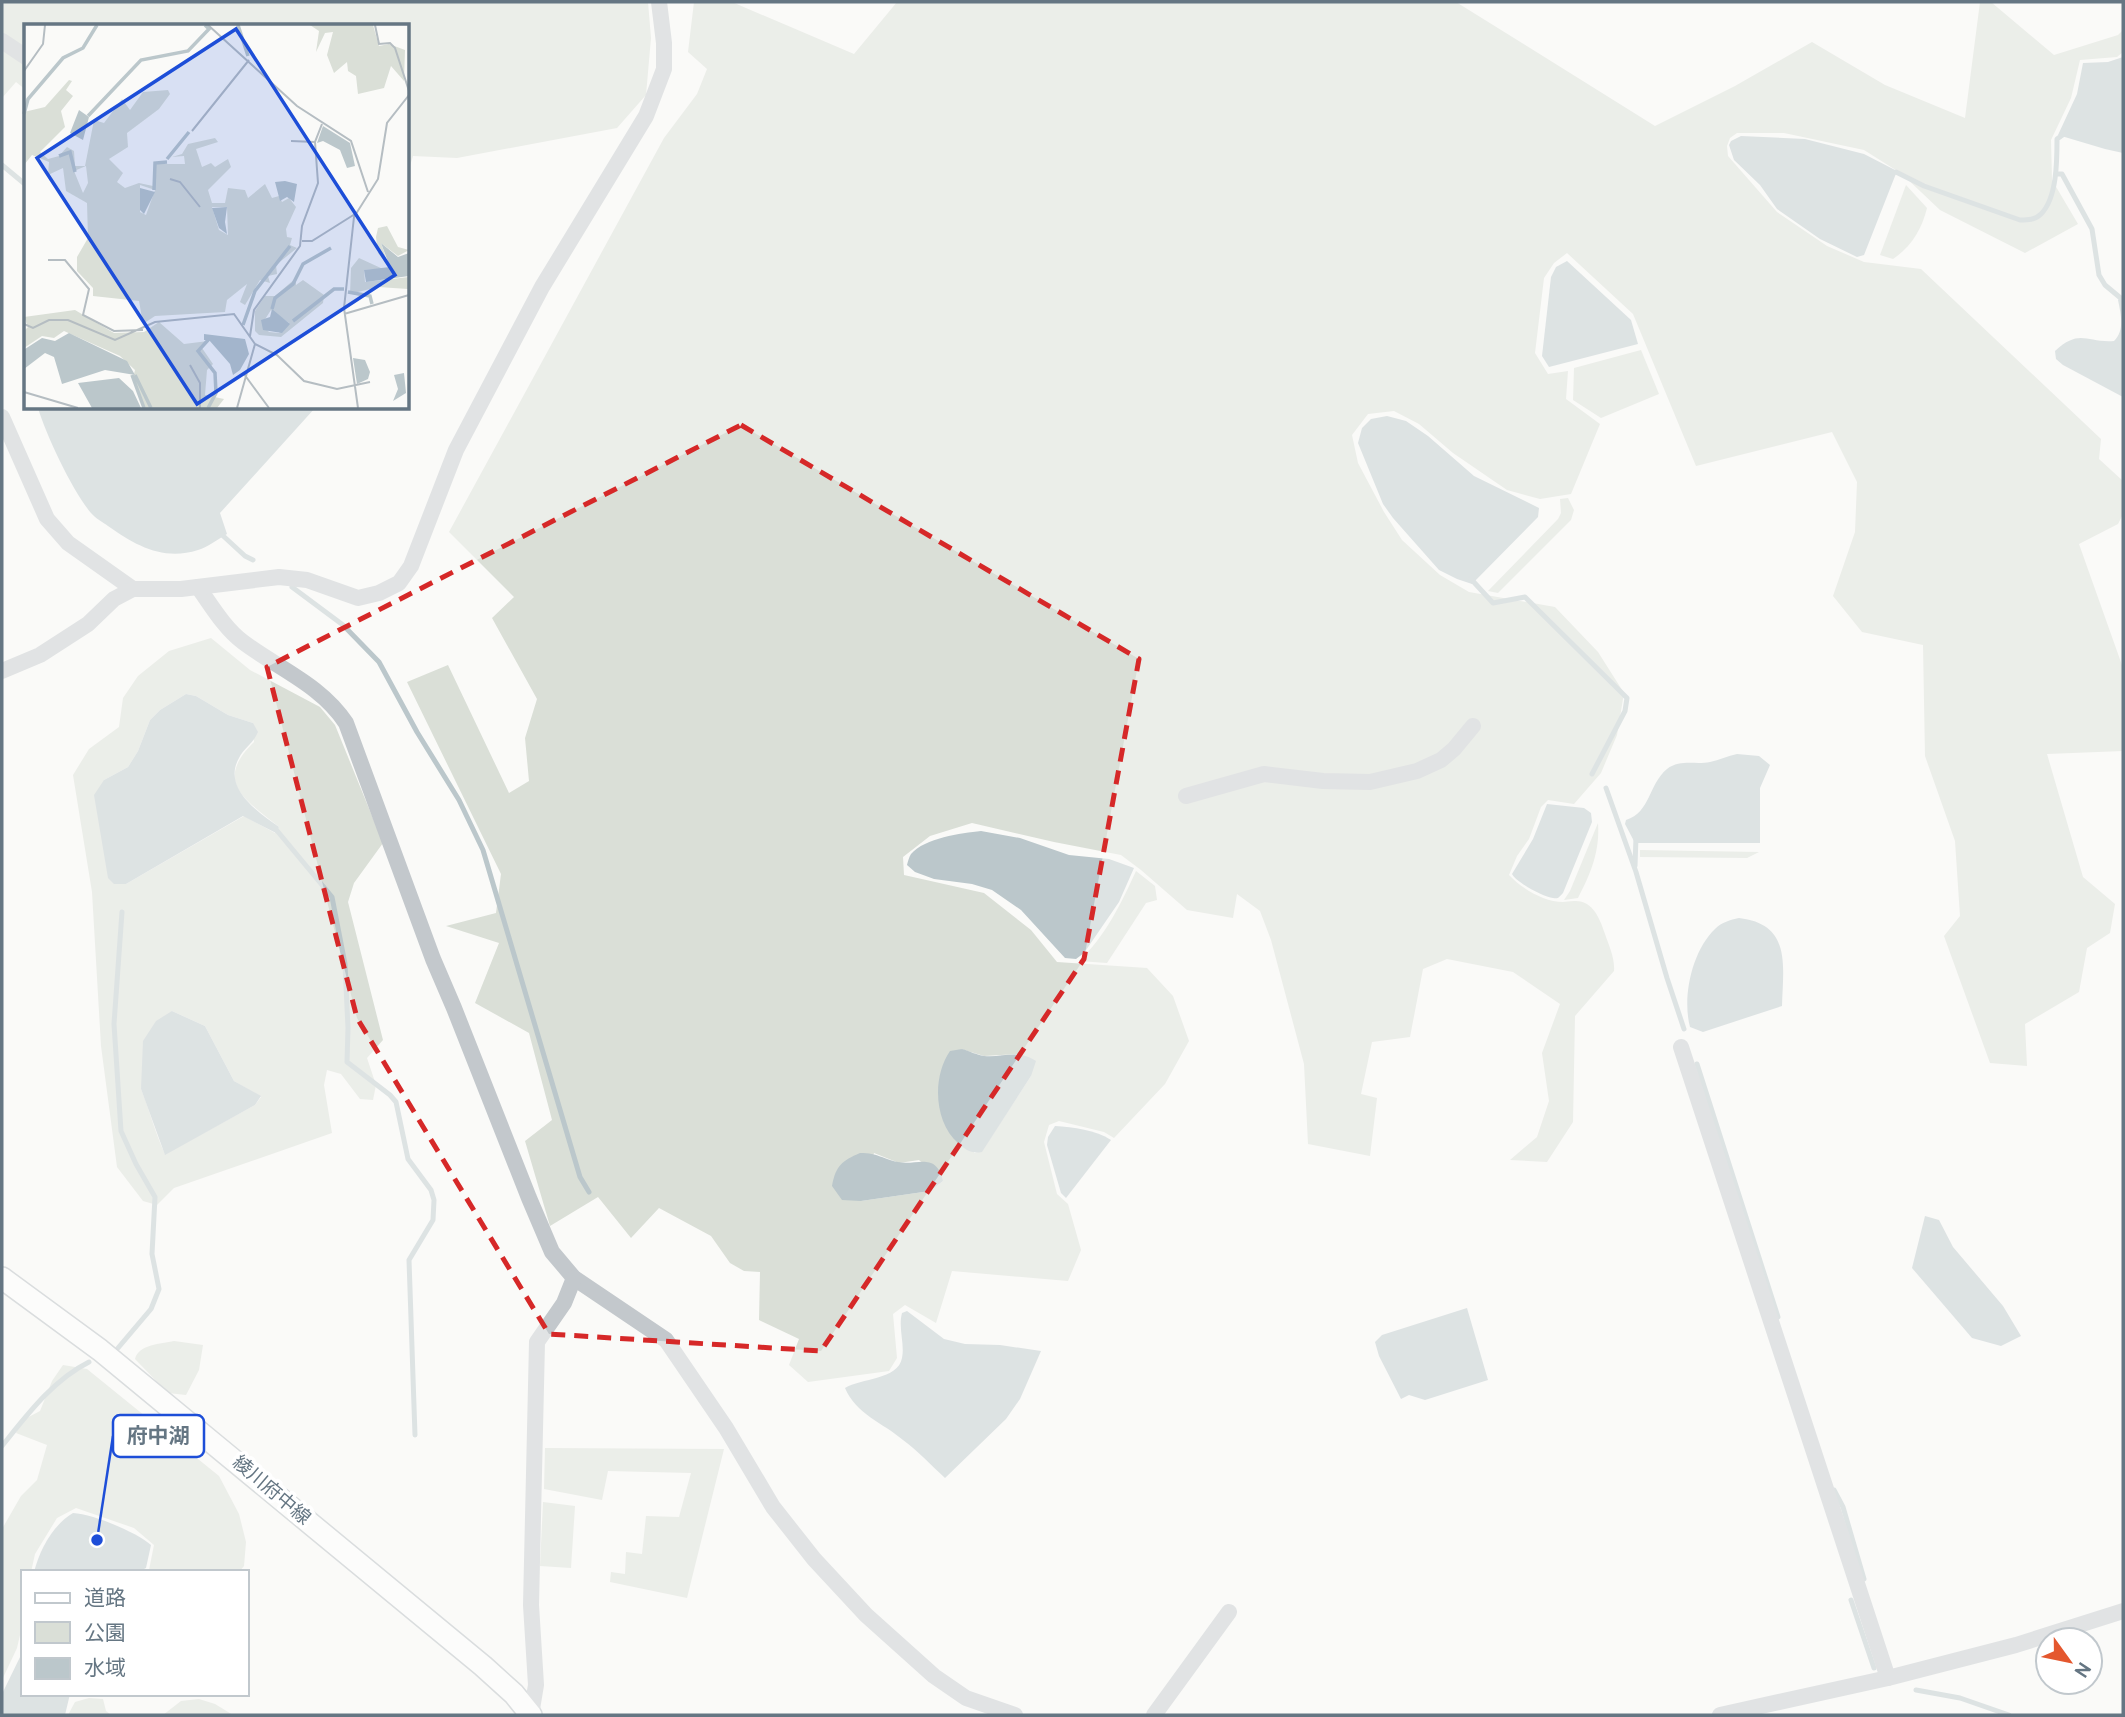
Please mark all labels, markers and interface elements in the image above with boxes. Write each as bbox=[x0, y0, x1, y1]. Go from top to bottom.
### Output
inset map bbox=[24, 24, 410, 410]
callout: 府中湖 bbox=[113, 1415, 204, 1457]
text: 府中湖 bbox=[127, 1424, 190, 1451]
street label: 綾川府中線 bbox=[227, 1451, 315, 1531]
legend bbox=[21, 1570, 248, 1696]
text: 道路 bbox=[84, 1586, 126, 1613]
text: 公園 bbox=[84, 1621, 126, 1648]
north arrow bbox=[2034, 1626, 2104, 1696]
text: 水域 bbox=[84, 1656, 126, 1683]
text: N bbox=[2068, 1657, 2095, 1681]

